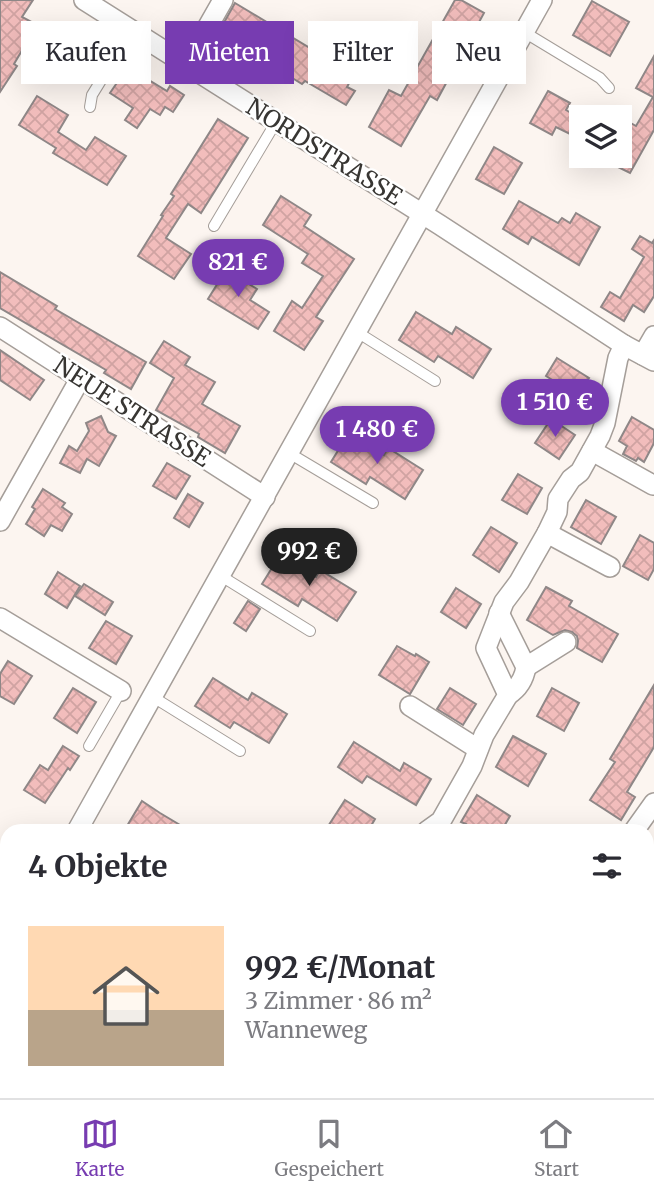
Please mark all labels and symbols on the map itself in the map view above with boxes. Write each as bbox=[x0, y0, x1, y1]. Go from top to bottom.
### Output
street label: NORDSTRASSE bbox=[241, 91, 409, 212]
pin: 821 € bbox=[189, 240, 287, 299]
street label: NEUE STRASSE bbox=[48, 349, 217, 474]
pin: 1 510 € bbox=[490, 380, 620, 439]
pin: 1 480 € bbox=[312, 406, 442, 466]
pin: 992 € bbox=[260, 528, 358, 588]

